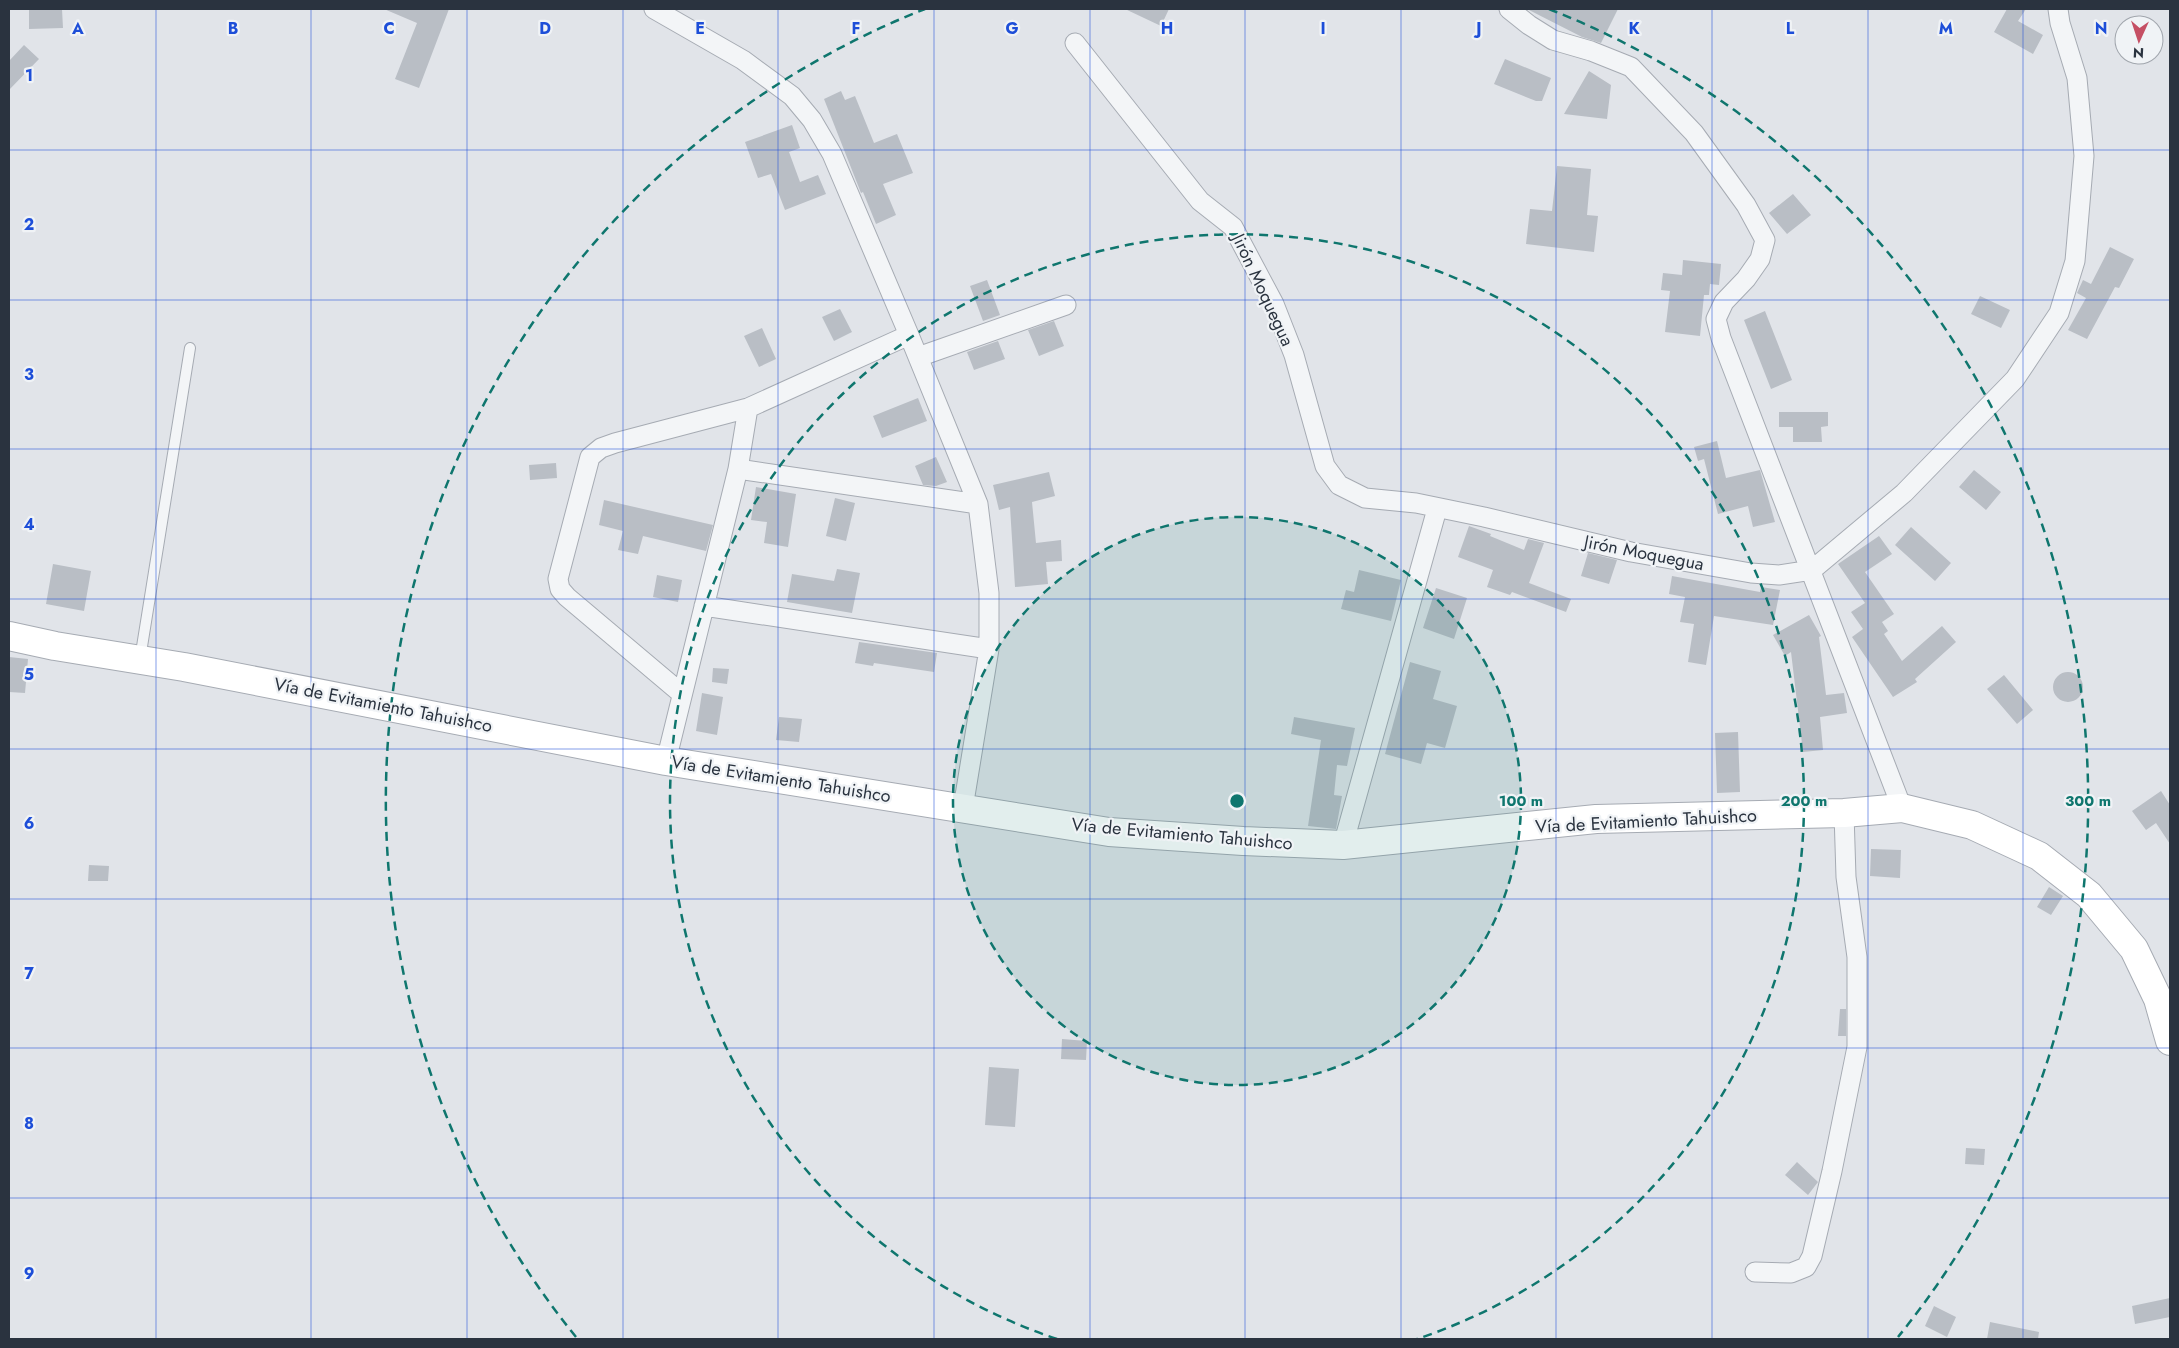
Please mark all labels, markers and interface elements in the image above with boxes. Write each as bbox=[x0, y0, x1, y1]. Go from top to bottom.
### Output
north arrow bbox=[2114, 15, 2164, 65]
text: A bbox=[71, 17, 84, 40]
text: B bbox=[228, 17, 238, 40]
text: C bbox=[383, 17, 395, 40]
text: D bbox=[539, 17, 551, 40]
text: E bbox=[695, 17, 705, 40]
text: F bbox=[852, 17, 860, 40]
text: G bbox=[1005, 17, 1019, 40]
text: H bbox=[1161, 17, 1173, 40]
text: I bbox=[1320, 17, 1326, 40]
text: J bbox=[1473, 17, 1482, 40]
text: K bbox=[1628, 17, 1640, 40]
text: L bbox=[1786, 17, 1795, 40]
text: M bbox=[1939, 17, 1953, 40]
text: N bbox=[2095, 17, 2107, 40]
text: N bbox=[2132, 43, 2144, 63]
text: 1 bbox=[25, 64, 33, 87]
text: 2 bbox=[24, 213, 34, 236]
street label: Jirón Moquegua bbox=[1225, 228, 1300, 350]
text: 3 bbox=[24, 363, 34, 386]
text: 4 bbox=[23, 513, 35, 536]
street label: Jirón Moquegua bbox=[1580, 528, 1706, 577]
text: 5 bbox=[24, 663, 34, 686]
street label: Vía de Evitamiento Tahuishco bbox=[272, 671, 495, 739]
street label: Vía de Evitamiento Tahuishco bbox=[669, 749, 893, 809]
text: 100 m bbox=[1499, 790, 1543, 812]
text: 200 m bbox=[1781, 790, 1827, 812]
text: 300 m bbox=[2065, 790, 2111, 812]
centre of rings bbox=[1228, 792, 1246, 810]
street label: Vía de Evitamiento Tahuishco bbox=[1534, 802, 1758, 840]
street label: Vía de Evitamiento Tahuishco bbox=[1070, 811, 1294, 857]
text: 6 bbox=[24, 812, 34, 835]
text: 7 bbox=[24, 962, 34, 985]
text: 8 bbox=[24, 1112, 34, 1135]
text: 9 bbox=[24, 1262, 34, 1285]

